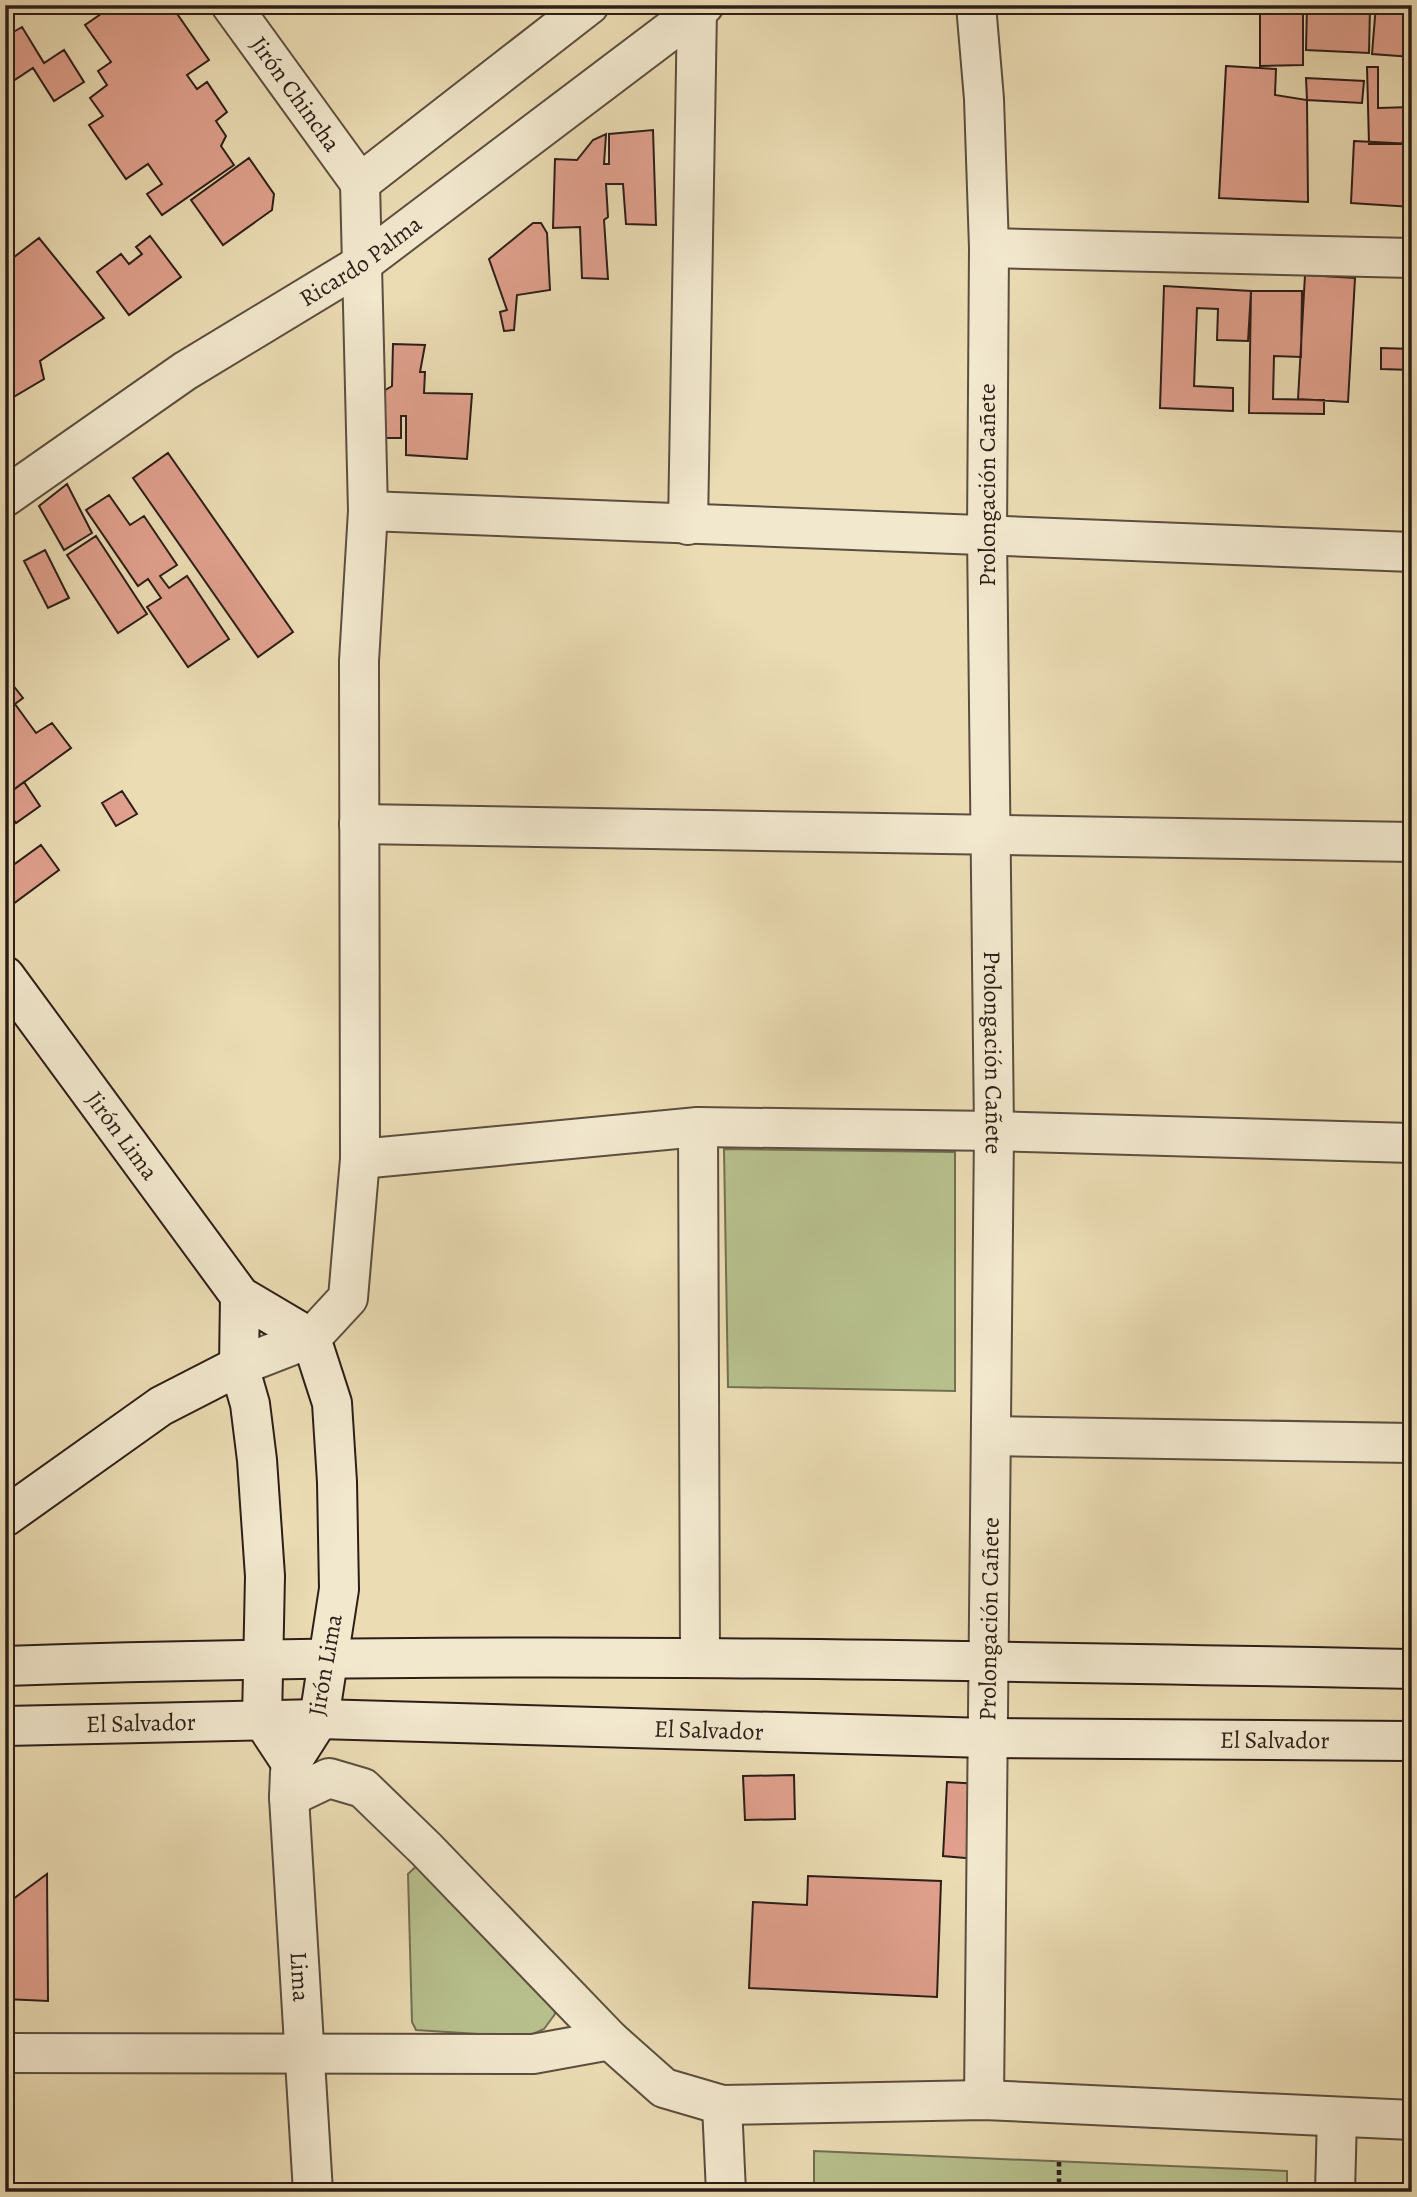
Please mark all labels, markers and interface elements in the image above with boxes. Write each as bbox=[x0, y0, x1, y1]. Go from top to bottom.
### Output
street label: Jirón Chincha bbox=[243, 30, 349, 159]
street label: Ricardo Palma bbox=[293, 207, 429, 314]
street label: Prolongación Cañete bbox=[971, 383, 1003, 587]
street label: Prolongación Cañete bbox=[976, 950, 1010, 1155]
street label: Jirón Lima bbox=[79, 1085, 166, 1187]
street label: Prolongación Cañete bbox=[971, 1517, 1007, 1721]
street label: Jirón Lima bbox=[300, 1611, 350, 1719]
street label: El Salvador bbox=[86, 1706, 196, 1740]
street label: El Salvador bbox=[654, 1713, 764, 1748]
street label: El Salvador bbox=[1220, 1724, 1330, 1756]
street label: Lima bbox=[282, 1951, 317, 2003]

